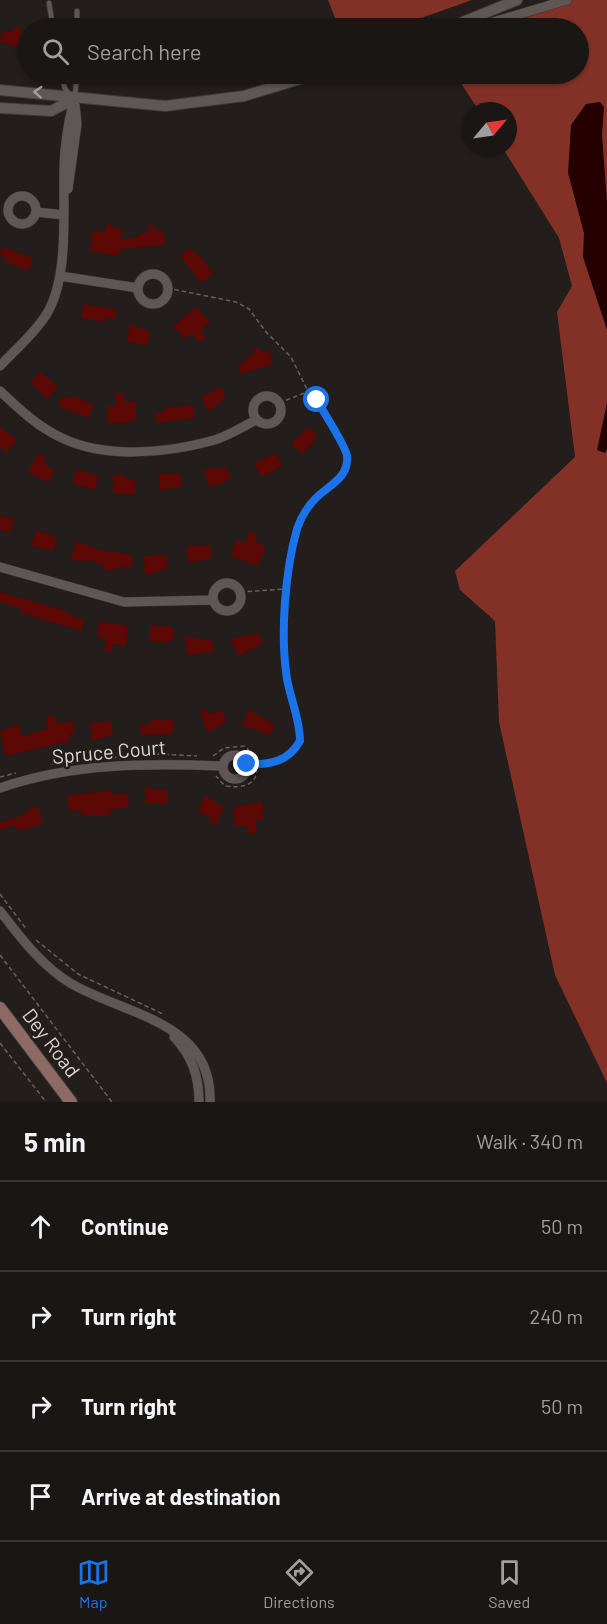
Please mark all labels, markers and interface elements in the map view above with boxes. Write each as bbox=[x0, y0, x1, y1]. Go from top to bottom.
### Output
search box bbox=[18, 18, 589, 84]
icon: search bbox=[39, 35, 72, 68]
text: Search here bbox=[87, 38, 201, 64]
one-way arrow bbox=[33, 86, 42, 99]
north arrow bbox=[463, 102, 517, 156]
route start bbox=[303, 386, 329, 412]
street label: Spruce Court bbox=[51, 734, 167, 768]
route end bbox=[233, 750, 259, 776]
street label: Dey Road bbox=[18, 1003, 86, 1082]
text: 5 min bbox=[24, 1126, 86, 1157]
text: Walk · 340 m bbox=[476, 1129, 583, 1153]
icon: ahead bbox=[24, 1210, 57, 1243]
text: Continue bbox=[81, 1213, 169, 1239]
text: 50 m bbox=[541, 1214, 583, 1238]
icon: right bbox=[24, 1300, 57, 1333]
text: Turn right bbox=[81, 1303, 176, 1329]
text: 240 m bbox=[529, 1304, 583, 1328]
icon: right bbox=[24, 1390, 57, 1423]
text: Turn right bbox=[81, 1393, 176, 1419]
text: 50 m bbox=[541, 1394, 583, 1418]
icon: arrive bbox=[24, 1480, 57, 1513]
text: Arrive at destination bbox=[81, 1483, 280, 1509]
tab: Map bbox=[77, 1556, 110, 1611]
tab: Directions bbox=[263, 1556, 335, 1611]
tab: Saved bbox=[488, 1556, 530, 1611]

